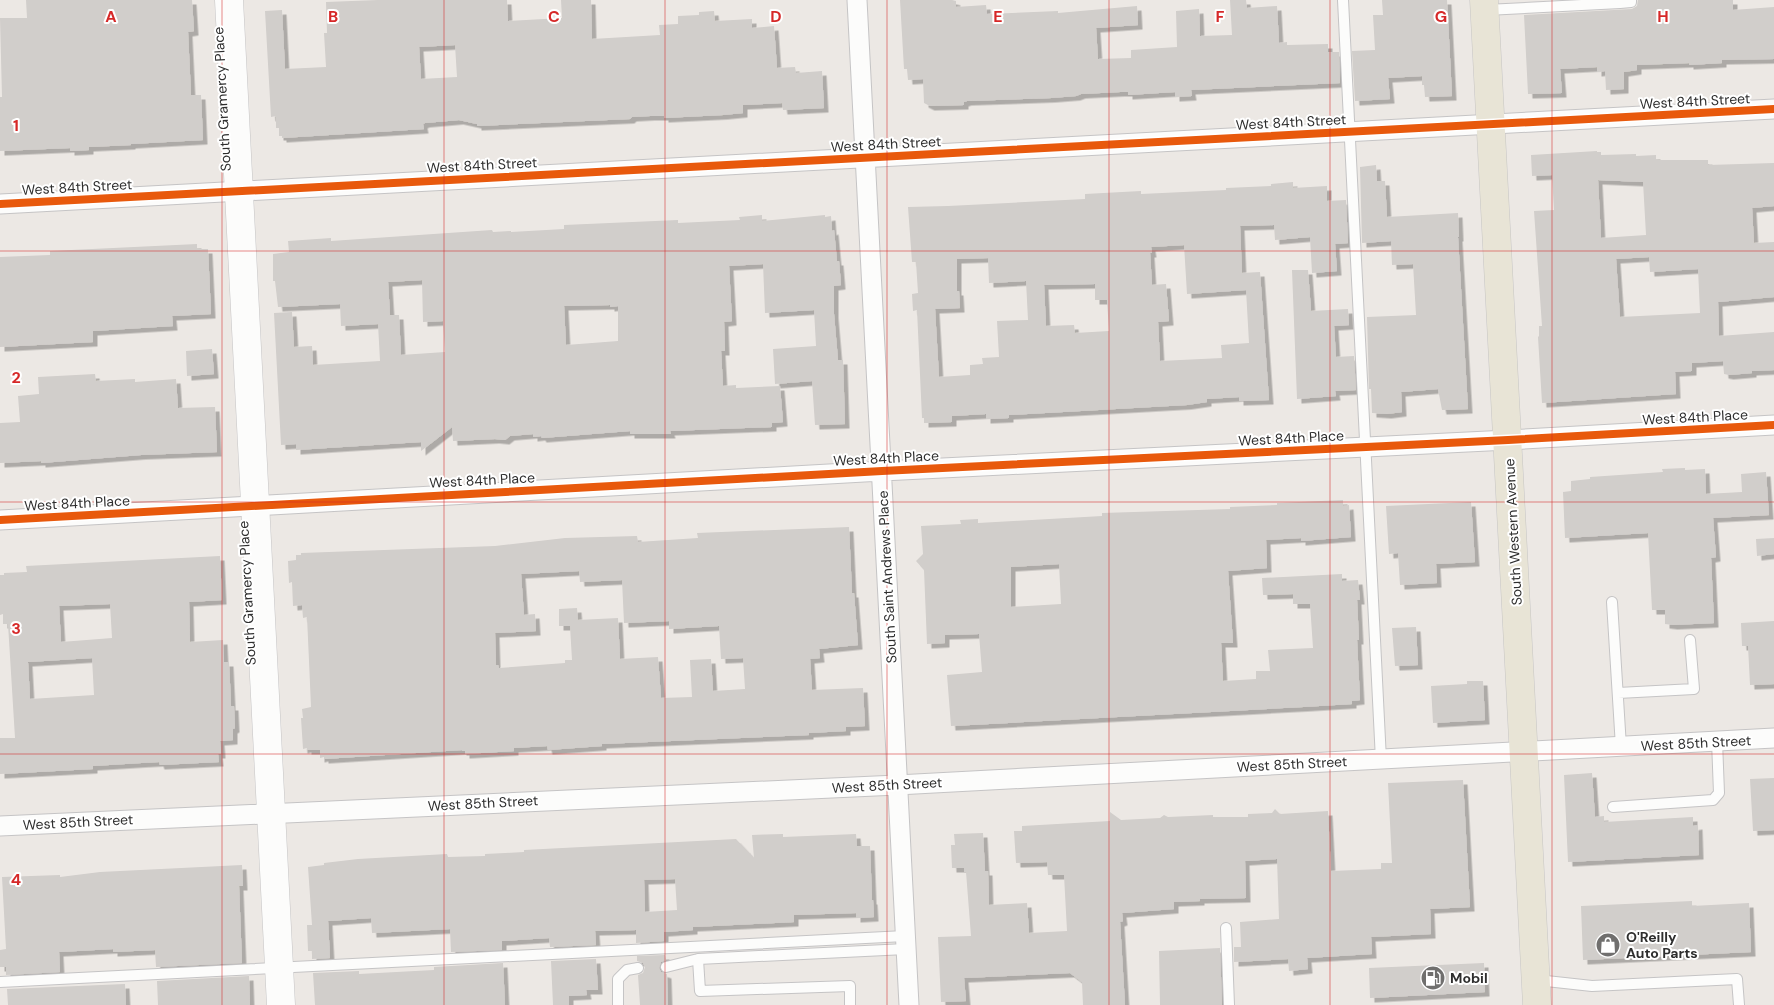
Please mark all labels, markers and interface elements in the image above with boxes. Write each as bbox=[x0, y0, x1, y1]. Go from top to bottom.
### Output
text: A bbox=[105, 6, 117, 27]
text: B bbox=[328, 6, 338, 27]
text: C bbox=[548, 6, 560, 27]
text: D bbox=[770, 6, 782, 27]
text: E bbox=[993, 6, 1003, 27]
text: F bbox=[1216, 6, 1225, 27]
text: G bbox=[1435, 6, 1447, 27]
text: H bbox=[1657, 6, 1669, 27]
street label: South Gramercy Place bbox=[209, 26, 235, 172]
street label: West 84th Street bbox=[1639, 89, 1751, 113]
street label: West 84th Street bbox=[1235, 110, 1347, 134]
text: 1 bbox=[13, 115, 19, 136]
street label: West 84th Street bbox=[830, 132, 942, 156]
street label: West 84th Street bbox=[426, 153, 538, 177]
street label: West 84th Street bbox=[21, 175, 133, 199]
text: 2 bbox=[11, 367, 21, 388]
street label: West 84th Place bbox=[1642, 405, 1748, 429]
street label: West 84th Place bbox=[1238, 426, 1344, 450]
street label: West 84th Place bbox=[833, 446, 939, 470]
street label: South Western Avenue bbox=[1500, 458, 1526, 606]
street label: West 84th Place bbox=[429, 468, 535, 492]
street label: South Saint Andrews Place bbox=[873, 490, 901, 664]
street label: West 84th Place bbox=[24, 491, 130, 515]
street label: South Gramercy Place bbox=[234, 520, 260, 666]
text: 3 bbox=[11, 618, 21, 639]
street label: West 85th Street bbox=[1640, 731, 1752, 755]
street label: West 85th Street bbox=[1236, 752, 1348, 776]
street label: West 85th Street bbox=[831, 773, 943, 797]
street label: West 85th Street bbox=[427, 791, 539, 815]
street label: West 85th Street bbox=[22, 810, 134, 834]
text: 4 bbox=[11, 869, 21, 890]
place label: O'Reilly Auto Parts bbox=[1626, 928, 1698, 962]
shop icon: O'Reilly Auto Parts bbox=[1595, 932, 1621, 958]
fuel station icon: Mobil bbox=[1420, 965, 1446, 991]
place label: Mobil bbox=[1450, 969, 1488, 987]

